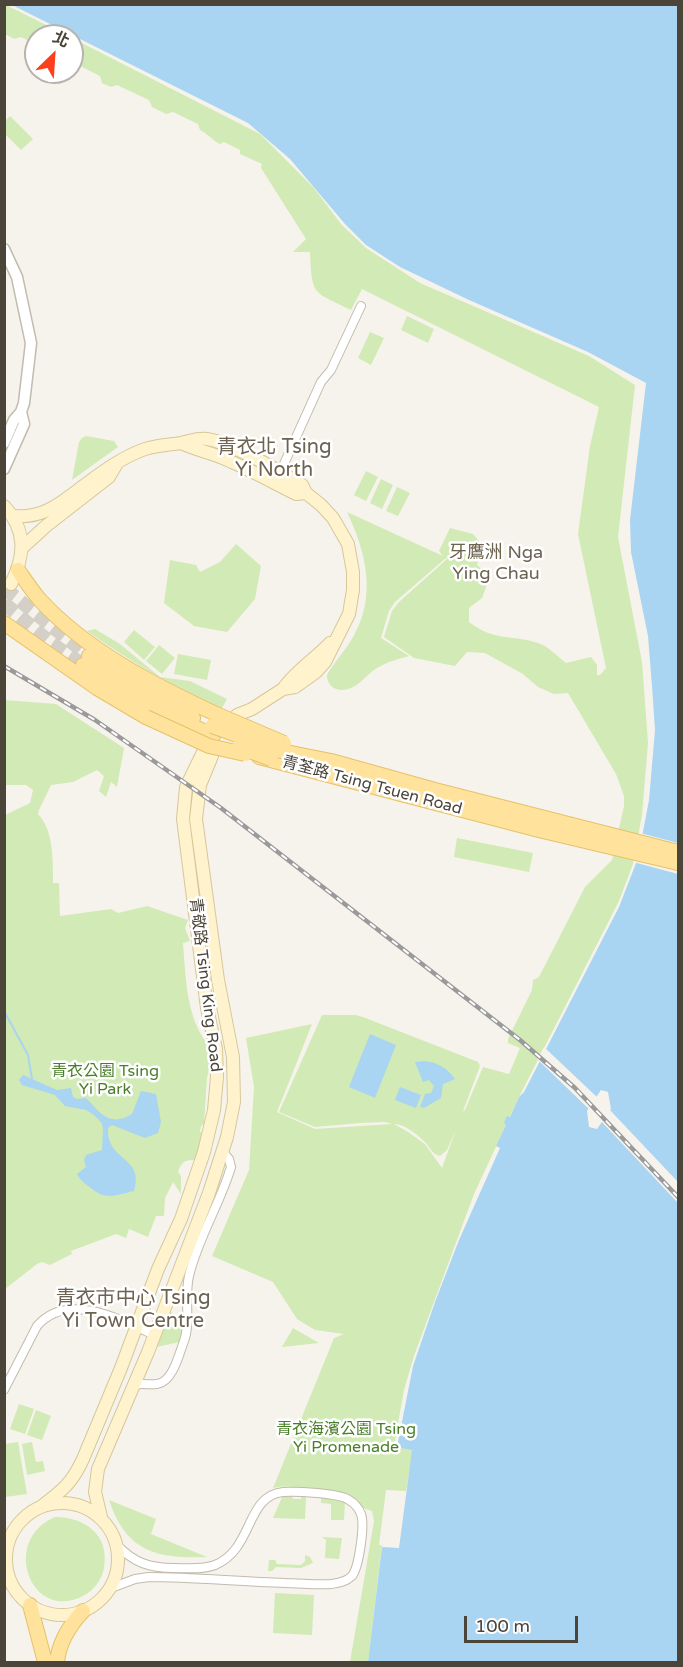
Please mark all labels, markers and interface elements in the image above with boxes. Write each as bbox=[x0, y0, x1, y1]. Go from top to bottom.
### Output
north arrow bbox=[24, 24, 84, 84]
text: 北 bbox=[49, 27, 72, 52]
district label: 青衣北 Tsing Yi North bbox=[216, 436, 332, 483]
district label: 牙鷹洲 Nga Ying Chau bbox=[446, 542, 546, 584]
street label: 青荃路 Tsing Tsuen Road bbox=[280, 753, 464, 819]
street label: 青敬路 Tsing King Road bbox=[185, 897, 225, 1073]
park label: 青衣公園 Tsing Yi Park bbox=[51, 1062, 159, 1100]
district label: 青衣市中心 Tsing Yi Town Centre bbox=[51, 1287, 215, 1334]
park label: 青衣海濱公園 Tsing Yi Promenade bbox=[276, 1420, 416, 1458]
scale bar bbox=[467, 1604, 581, 1642]
text: 100 m bbox=[475, 1615, 530, 1637]

